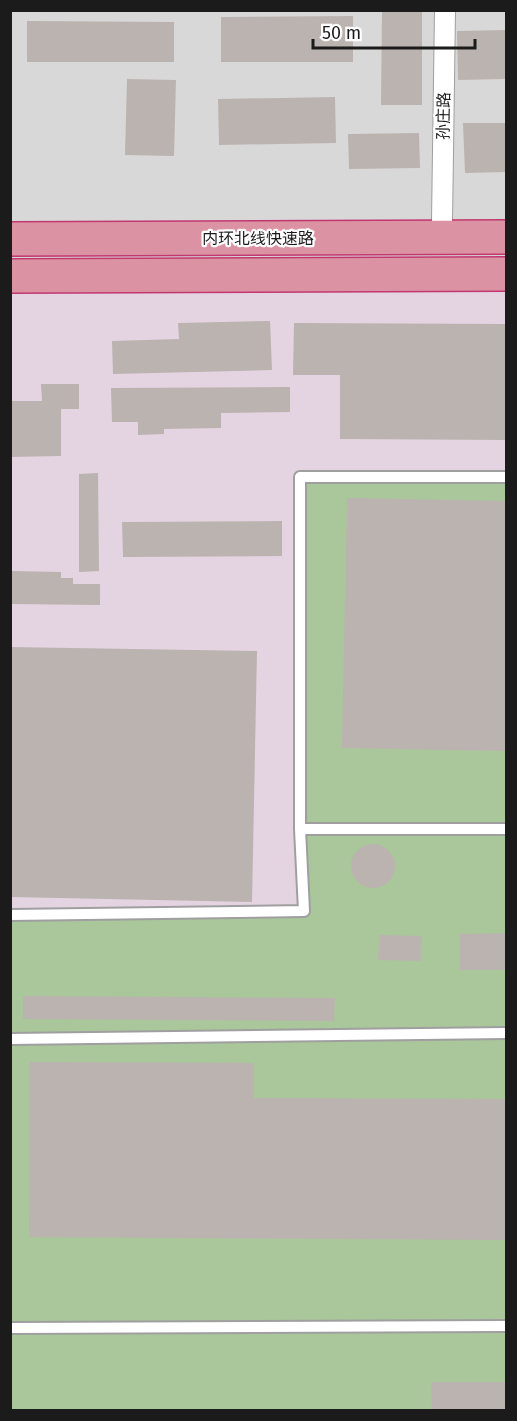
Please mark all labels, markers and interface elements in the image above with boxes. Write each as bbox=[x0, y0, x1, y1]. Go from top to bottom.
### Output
scale bar bbox=[313, 12, 475, 50]
text: 50 m bbox=[322, 22, 361, 44]
street label: 孙庄路 bbox=[434, 92, 453, 140]
street label: 内环北线快速路 bbox=[202, 229, 314, 248]

